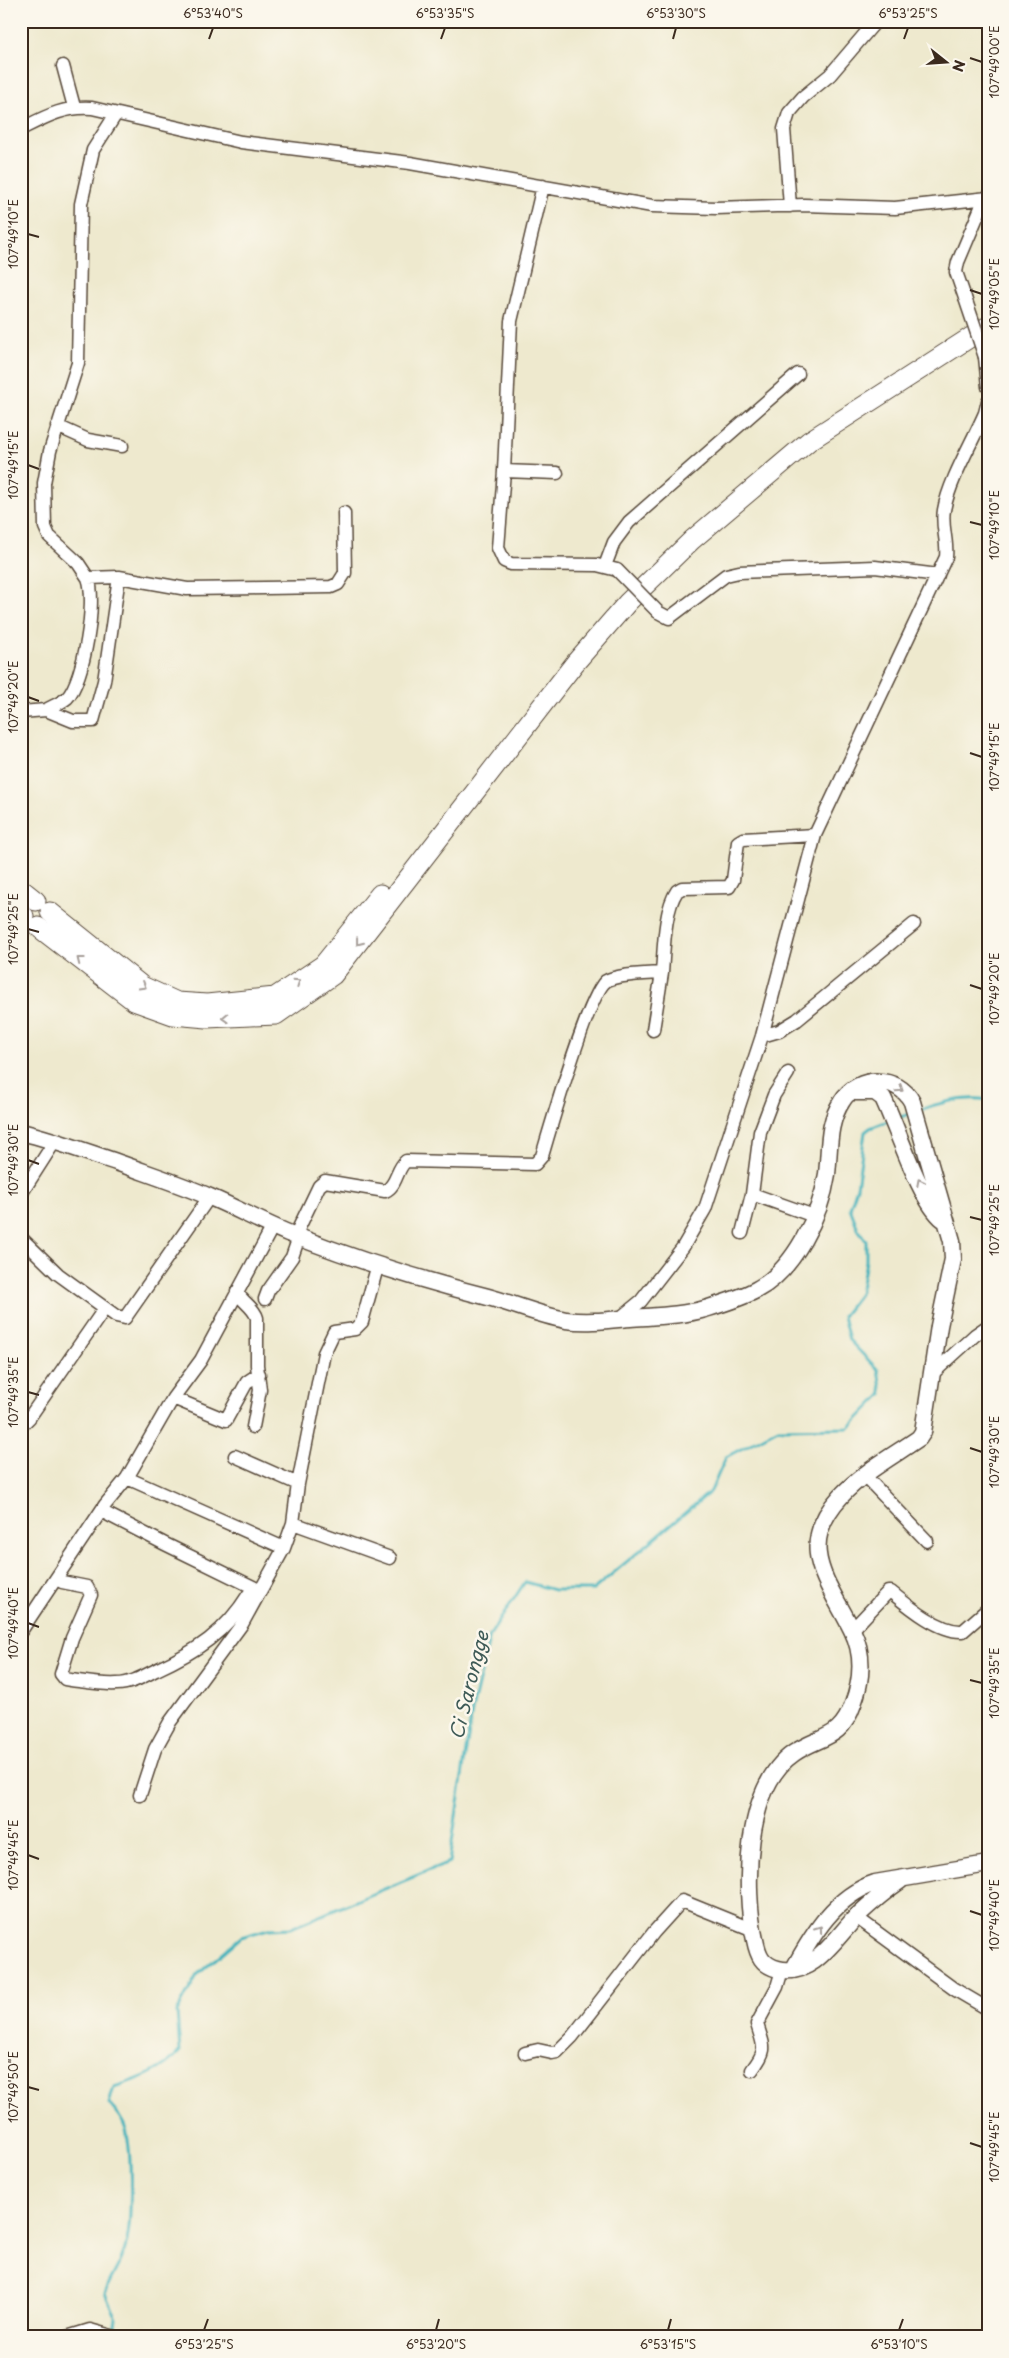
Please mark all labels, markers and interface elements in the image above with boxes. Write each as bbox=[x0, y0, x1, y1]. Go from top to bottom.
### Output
text: 6°53'40"S bbox=[183, 4, 243, 22]
text: 6°53'35"S bbox=[416, 4, 474, 22]
text: 6°53'30"S bbox=[646, 4, 706, 22]
text: 6°53'25"S bbox=[878, 4, 938, 22]
text: 107°49'00"E bbox=[985, 25, 1003, 99]
north arrow bbox=[922, 38, 972, 88]
text: N bbox=[947, 58, 971, 74]
text: 107°49'10"E bbox=[4, 199, 22, 269]
text: 107°49'05"E bbox=[985, 258, 1003, 330]
text: 107°49'15"E bbox=[4, 430, 22, 500]
text: 107°49'10"E bbox=[985, 490, 1003, 560]
text: 107°49'20"E bbox=[4, 661, 22, 734]
text: 107°49'15"E bbox=[985, 722, 1003, 792]
text: 107°49'25"E bbox=[4, 893, 22, 965]
one-way arrow bbox=[356, 936, 364, 945]
text: 107°49'20"E bbox=[985, 953, 1003, 1026]
one-way arrow bbox=[76, 956, 85, 965]
one-way arrow bbox=[138, 979, 147, 989]
one-way arrow bbox=[291, 979, 300, 989]
one-way arrow bbox=[221, 1012, 229, 1023]
one-way arrow bbox=[894, 1083, 904, 1092]
text: 107°49'30"E bbox=[4, 1124, 22, 1196]
one-way arrow bbox=[916, 1178, 926, 1187]
text: 107°49'25"E bbox=[985, 1184, 1003, 1256]
text: 107°49'35"E bbox=[4, 1356, 22, 1428]
text: 107°49'30"E bbox=[985, 1416, 1003, 1488]
text: 107°49'40"E bbox=[4, 1587, 22, 1659]
water label: Ci Sarongge bbox=[441, 1627, 495, 1742]
text: 107°49'35"E bbox=[985, 1647, 1003, 1719]
text: 107°49'45"E bbox=[4, 1819, 22, 1891]
text: 107°49'40"E bbox=[985, 1879, 1003, 1951]
one-way arrow bbox=[813, 1925, 822, 1935]
text: 107°49'50"E bbox=[4, 2051, 22, 2123]
text: 107°49'45"E bbox=[985, 2111, 1003, 2183]
text: 6°53'25"S bbox=[174, 2335, 234, 2353]
text: 6°53'20"S bbox=[406, 2335, 466, 2353]
text: 6°53'15"S bbox=[640, 2335, 696, 2353]
text: 6°53'10"S bbox=[870, 2335, 928, 2353]

